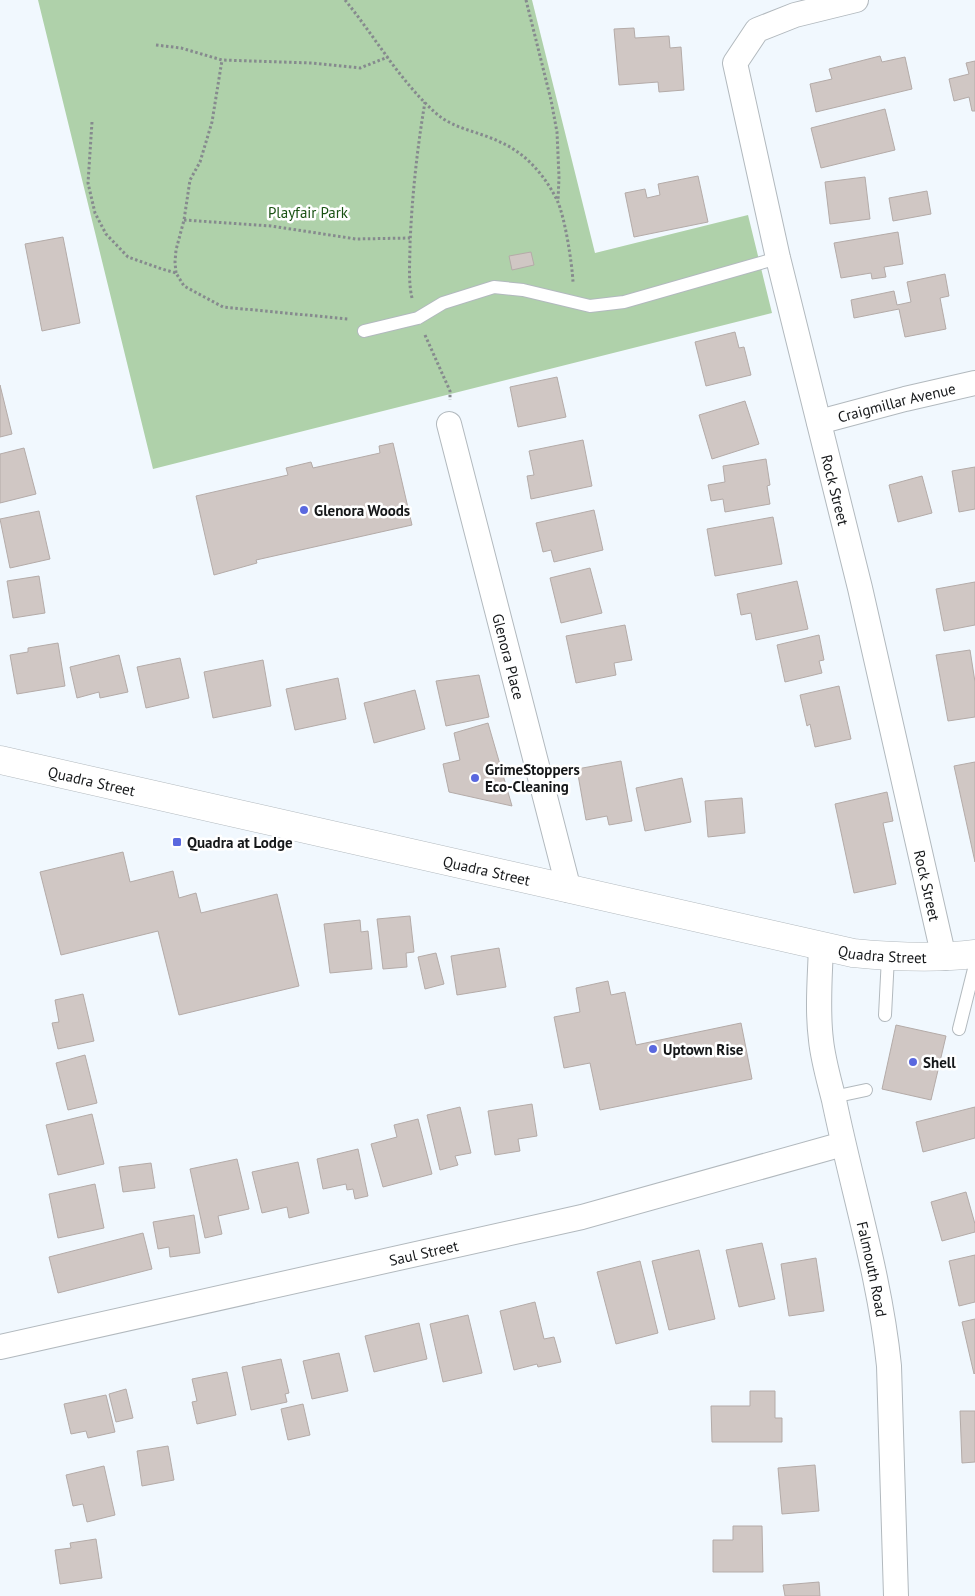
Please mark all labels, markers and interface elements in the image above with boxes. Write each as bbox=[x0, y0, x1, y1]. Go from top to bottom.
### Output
park label: Playfair Park bbox=[268, 203, 349, 222]
street label: Craigmillar Avenue bbox=[835, 378, 957, 426]
street label: Rock Street bbox=[818, 453, 854, 527]
place label: Glenora Woods bbox=[314, 501, 410, 520]
marker: Glenora Woods bbox=[298, 504, 310, 516]
street label: Glenora Place bbox=[489, 611, 529, 702]
place label: GrimeStoppers Eco-Cleaning bbox=[485, 760, 580, 796]
street label: Quadra Street bbox=[46, 762, 137, 800]
marker: GrimeStoppers Eco-Cleaning bbox=[469, 772, 481, 784]
place label: Quadra at Lodge bbox=[187, 833, 293, 852]
marker: Quadra at Lodge bbox=[171, 836, 183, 848]
street label: Rock Street bbox=[910, 848, 945, 923]
street label: Quadra Street bbox=[441, 851, 532, 889]
street label: Quadra Street bbox=[836, 940, 927, 966]
place label: Uptown Rise bbox=[663, 1040, 744, 1059]
marker: Uptown Rise bbox=[647, 1043, 659, 1055]
place label: Shell bbox=[923, 1053, 956, 1072]
marker: Shell bbox=[907, 1056, 919, 1068]
street label: Falmouth Road bbox=[853, 1219, 892, 1318]
street label: Saul Street bbox=[387, 1235, 460, 1269]

